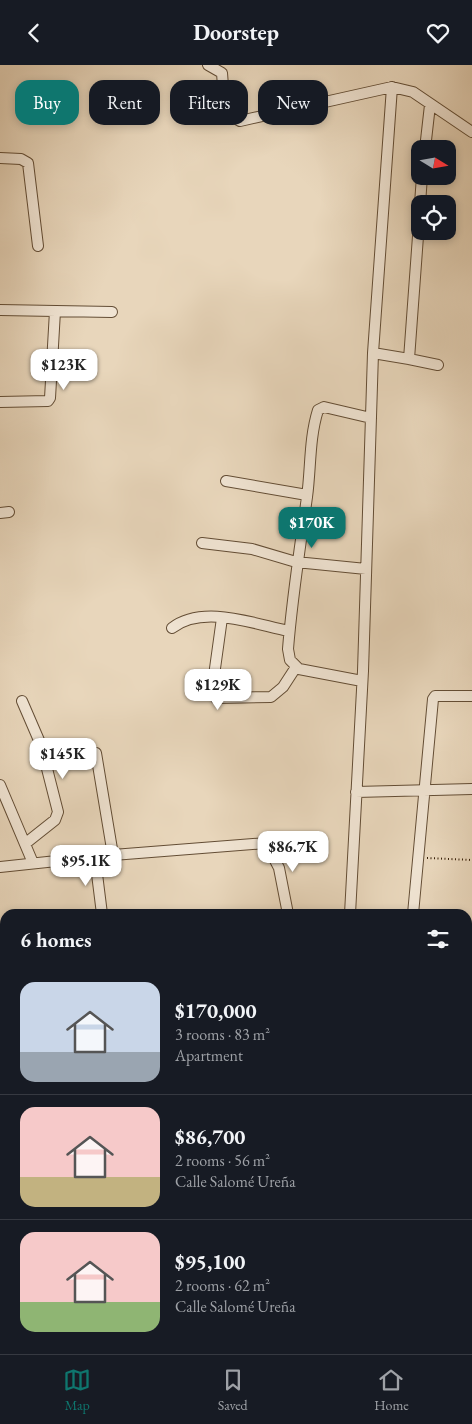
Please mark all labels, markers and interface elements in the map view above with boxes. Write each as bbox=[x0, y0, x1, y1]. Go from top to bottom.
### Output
text: Doorstep bbox=[193, 18, 279, 47]
icon: back bbox=[20, 19, 48, 47]
icon: heart bbox=[424, 19, 452, 47]
chip: Buy bbox=[15, 80, 79, 125]
chip: Rent bbox=[89, 80, 160, 125]
chip: Filters bbox=[170, 80, 248, 125]
chip: New bbox=[258, 80, 328, 125]
north arrow bbox=[411, 140, 456, 185]
map controls bbox=[411, 140, 456, 240]
button: locate bbox=[411, 195, 456, 240]
pin: $123K bbox=[29, 349, 99, 391]
text: $123K bbox=[42, 354, 86, 375]
pin: $170K bbox=[277, 507, 347, 549]
text: $170K bbox=[290, 512, 334, 533]
pin: $129K bbox=[183, 669, 253, 711]
text: $129K bbox=[196, 674, 240, 695]
pin: $145K bbox=[28, 737, 98, 780]
text: $145K bbox=[41, 743, 85, 764]
pin: $86.7K bbox=[252, 831, 334, 873]
text: $86.7K bbox=[269, 836, 317, 857]
pin: $95.1K bbox=[45, 845, 127, 887]
text: $95.1K bbox=[62, 850, 110, 871]
icon: filters bbox=[424, 925, 452, 953]
text: 6 homes bbox=[20, 926, 92, 953]
text: $170,000 bbox=[175, 997, 257, 1024]
icon: home bbox=[60, 1002, 120, 1062]
text: 3 rooms · 83 m² bbox=[175, 1024, 270, 1045]
text: Apartment bbox=[175, 1045, 243, 1066]
text: $86,700 bbox=[175, 1123, 245, 1150]
icon: home bbox=[60, 1127, 120, 1187]
text: 2 rooms · 56 m² bbox=[175, 1150, 270, 1171]
text: Calle Salomé Ureña bbox=[175, 1171, 296, 1192]
text: $95,100 bbox=[175, 1248, 245, 1275]
icon: home bbox=[60, 1252, 120, 1312]
text: 2 rooms · 62 m² bbox=[175, 1275, 270, 1296]
text: Calle Salomé Ureña bbox=[175, 1296, 296, 1317]
tab: Map bbox=[63, 1366, 91, 1414]
tab: Saved bbox=[218, 1366, 248, 1414]
tab: Home bbox=[374, 1366, 409, 1414]

